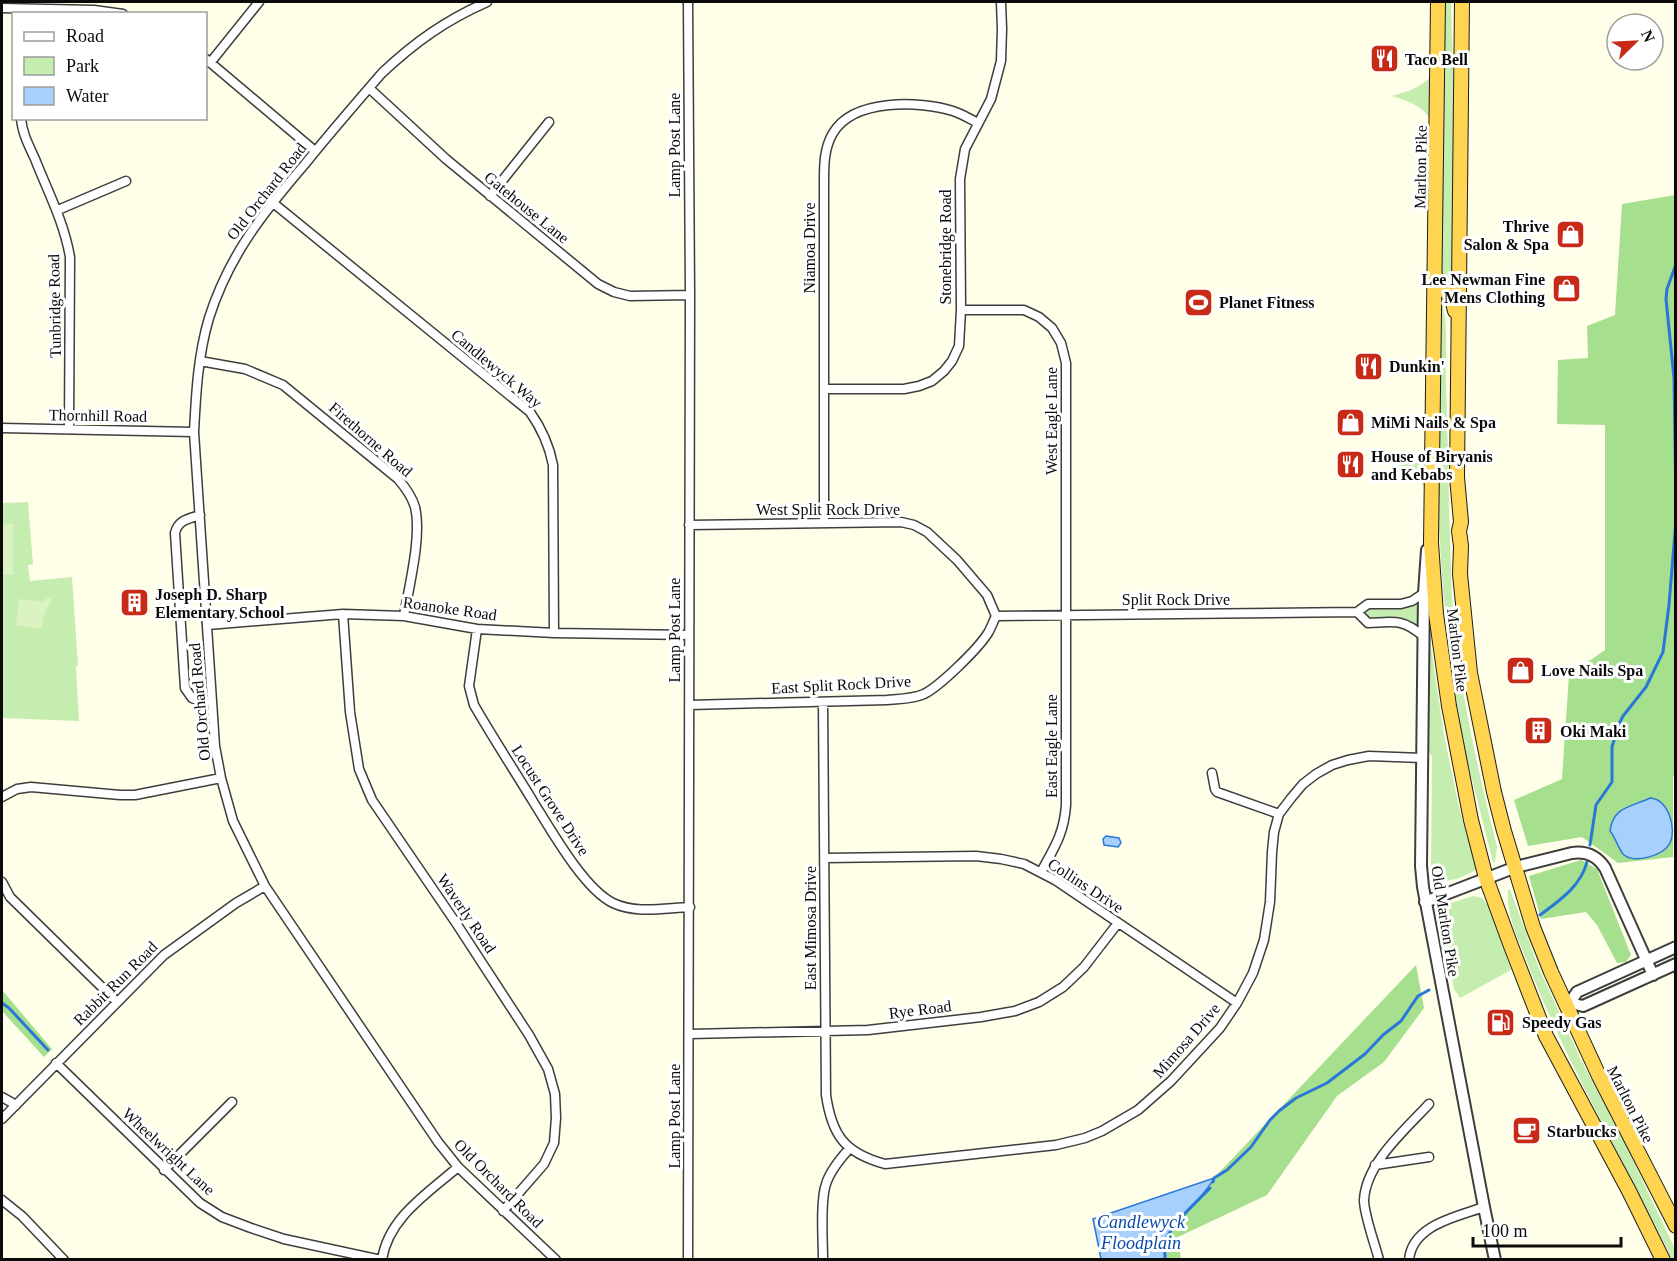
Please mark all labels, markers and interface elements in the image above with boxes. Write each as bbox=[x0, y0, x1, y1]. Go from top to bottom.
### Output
legend bbox=[12, 12, 207, 120]
north arrow bbox=[1605, 12, 1665, 72]
text: Road bbox=[66, 26, 104, 46]
text: N bbox=[1638, 27, 1659, 45]
restaurant icon: Taco Bell bbox=[1368, 43, 1400, 75]
place label: Taco Bell bbox=[1405, 51, 1469, 68]
text: Park bbox=[66, 56, 99, 76]
text: Water bbox=[66, 86, 109, 106]
street label: Lamp Post Lane bbox=[666, 93, 684, 197]
street label: Marlton Pike bbox=[1411, 125, 1430, 209]
street label: Old Orchard Road bbox=[223, 140, 309, 243]
street label: Gatehouse Lane bbox=[481, 168, 572, 247]
street label: Stonebridge Road bbox=[937, 189, 955, 305]
street label: Niamoa Drive bbox=[801, 202, 818, 294]
place label: Thrive Salon & Spa bbox=[1464, 218, 1549, 254]
shop icon: Thrive Salon & Spa bbox=[1554, 219, 1586, 251]
street label: Tunbridge Road bbox=[45, 254, 65, 358]
place label: Lee Newman Fine Mens Clothing bbox=[1421, 271, 1545, 307]
shop icon: Lee Newman Fine Mens Clothing bbox=[1550, 272, 1582, 304]
sports icon: Planet Fitness bbox=[1182, 286, 1214, 318]
place label: Planet Fitness bbox=[1219, 294, 1315, 311]
street label: Candlewyck Way bbox=[447, 326, 545, 412]
restaurant icon: Dunkin' bbox=[1352, 350, 1384, 382]
place label: Dunkin' bbox=[1389, 358, 1445, 375]
street label: West Eagle Lane bbox=[1043, 367, 1061, 475]
street label: Firethorne Road bbox=[326, 399, 416, 480]
street label: Thornhill Road bbox=[49, 406, 147, 425]
shop icon: MiMi Nails & Spa bbox=[1334, 406, 1366, 438]
place label: MiMi Nails & Spa bbox=[1371, 414, 1496, 432]
place label: House of Biryanis and Kebabs bbox=[1371, 448, 1493, 483]
restaurant icon: House of Biryanis and Kebabs bbox=[1334, 449, 1366, 481]
street label: West Split Rock Drive bbox=[756, 501, 900, 519]
street label: Lamp Post Lane bbox=[666, 578, 684, 682]
place label: Joseph D. Sharp Elementary School bbox=[155, 586, 285, 622]
building icon: Joseph D. Sharp Elementary School bbox=[118, 587, 150, 619]
street label: Split Rock Drive bbox=[1122, 591, 1230, 609]
street label: Roanoke Road bbox=[402, 593, 498, 623]
street label: Marlton Pike bbox=[1444, 607, 1471, 693]
street label: Old Orchard Road bbox=[186, 642, 213, 762]
shop icon: Love Nails Spa bbox=[1504, 654, 1536, 686]
place label: Love Nails Spa bbox=[1541, 662, 1643, 680]
street label: East Split Rock Drive bbox=[771, 672, 911, 698]
street label: East Eagle Lane bbox=[1043, 694, 1061, 798]
building icon: Oki Maki bbox=[1523, 715, 1555, 747]
place label: Oki Maki bbox=[1560, 723, 1627, 740]
street label: Locust Grove Drive bbox=[509, 742, 593, 859]
street label: Collins Drive bbox=[1045, 855, 1127, 916]
street label: Old Marlton Pike bbox=[1428, 864, 1463, 978]
street label: East Mimosa Drive bbox=[802, 866, 819, 990]
street label: Waverly Road bbox=[433, 871, 499, 957]
street label: Rabbit Run Road bbox=[70, 938, 161, 1029]
street label: Rye Road bbox=[888, 997, 952, 1023]
street label: Mimosa Drive bbox=[1149, 1000, 1223, 1081]
fuel station icon: Speedy Gas bbox=[1485, 1006, 1517, 1038]
place label: Speedy Gas bbox=[1522, 1014, 1602, 1032]
street label: Marlton Pike bbox=[1604, 1063, 1657, 1146]
street label: Lamp Post Lane bbox=[666, 1064, 684, 1168]
street label: Wheelwright Lane bbox=[118, 1104, 218, 1199]
cafe icon: Starbucks bbox=[1510, 1115, 1542, 1147]
place label: Starbucks bbox=[1547, 1123, 1616, 1140]
street label: Old Orchard Road bbox=[451, 1136, 546, 1231]
scale bar bbox=[1473, 1210, 1622, 1248]
water label: Candlewyck Floodplain bbox=[1097, 1212, 1186, 1253]
text: 100 m bbox=[1482, 1221, 1528, 1241]

